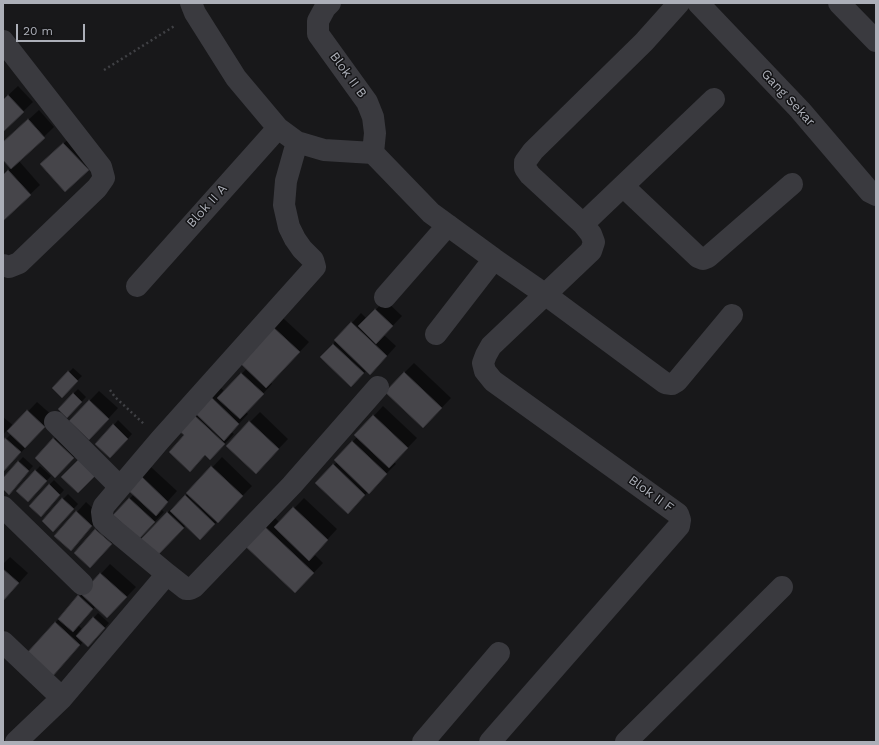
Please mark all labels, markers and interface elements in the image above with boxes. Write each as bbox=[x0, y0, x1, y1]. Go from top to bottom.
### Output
scale bar bbox=[18, 16, 87, 42]
text: 20 m bbox=[23, 24, 53, 38]
street label: Blok II B bbox=[326, 49, 370, 101]
street label: Gang Sekar bbox=[758, 66, 818, 130]
street label: Blok II A bbox=[184, 181, 230, 231]
street label: Blok II F bbox=[625, 472, 677, 516]

